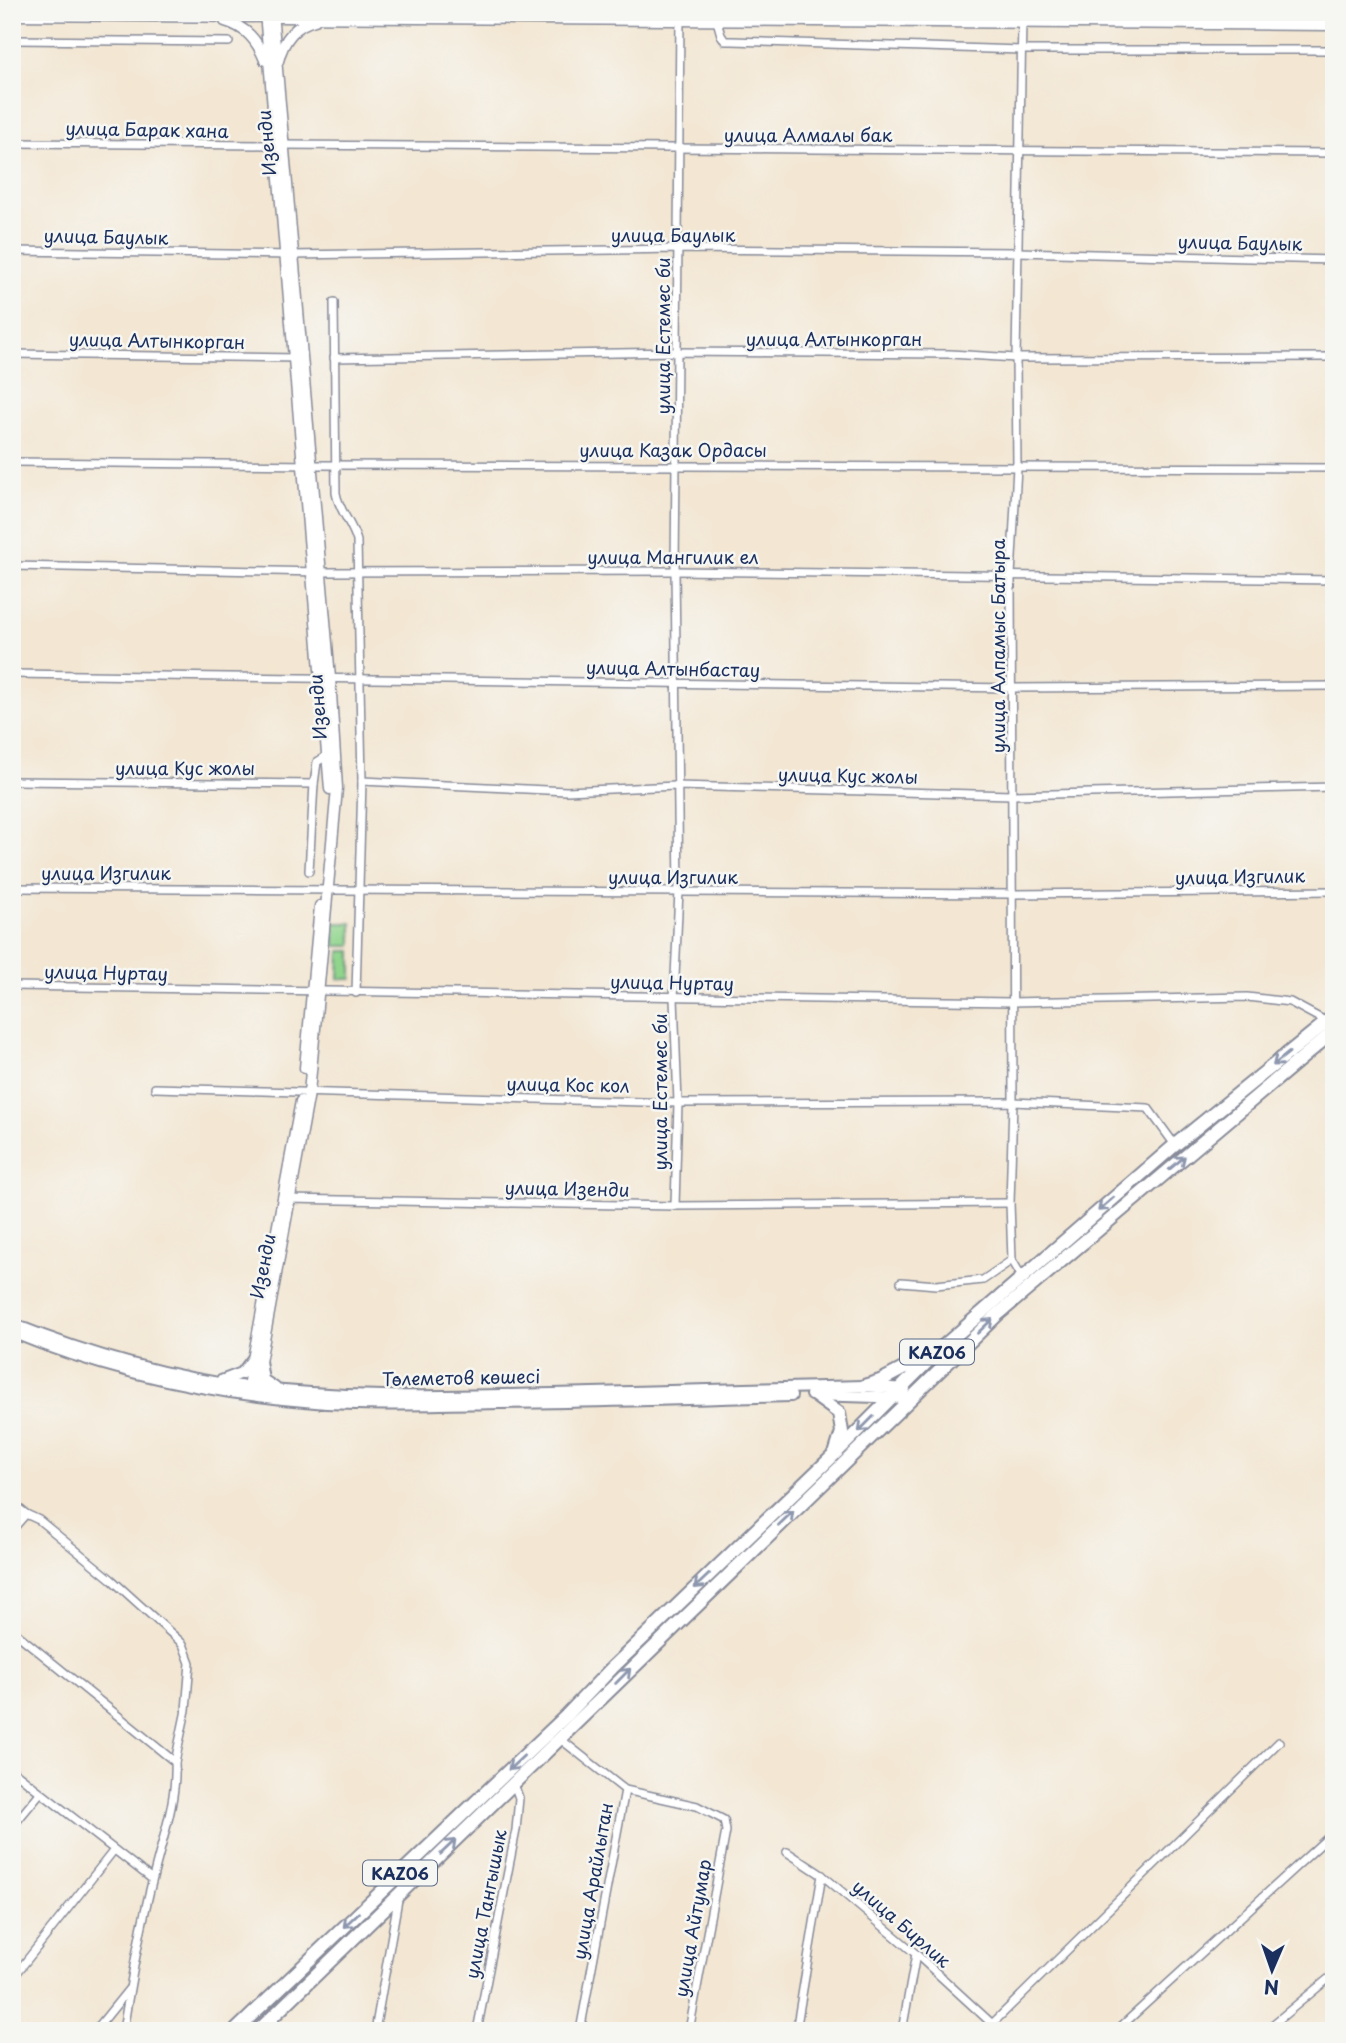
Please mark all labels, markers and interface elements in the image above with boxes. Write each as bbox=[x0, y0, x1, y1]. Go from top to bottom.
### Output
street label: Изенди bbox=[250, 109, 282, 177]
street label: улица Барак хана bbox=[65, 114, 230, 144]
street label: улица Алмалы бак bbox=[724, 121, 893, 148]
street label: улица Баулык bbox=[43, 221, 169, 251]
street label: улица Баулык bbox=[611, 221, 736, 248]
street label: улица Баулык bbox=[1177, 227, 1303, 257]
street label: улица Естемес би bbox=[649, 257, 676, 415]
street label: улица Алтынкорган bbox=[69, 325, 245, 355]
street label: улица Алтынкорган bbox=[746, 325, 922, 352]
street label: улица Казак Ордасы bbox=[579, 436, 767, 463]
street label: улица Алпамыс Батыра bbox=[984, 538, 1011, 753]
street label: улица Мангилик ел bbox=[587, 543, 759, 570]
street label: улица Алтынбастау bbox=[586, 653, 760, 683]
street label: Изенди bbox=[301, 673, 333, 741]
street label: улица Кус жолы bbox=[115, 754, 255, 781]
street label: улица Кус жолы bbox=[778, 760, 918, 790]
street label: улица Изгилик bbox=[41, 859, 171, 886]
street label: улица Изгилик bbox=[1175, 861, 1306, 891]
street label: улица Изгилик bbox=[608, 863, 738, 890]
street label: улица Нуртау bbox=[44, 957, 168, 987]
street label: улица Нуртау bbox=[610, 967, 734, 997]
street label: улица Естемес би bbox=[646, 1013, 673, 1171]
one-way arrow bbox=[1272, 1051, 1290, 1067]
street label: улица Кос кол bbox=[506, 1069, 630, 1099]
one-way arrow bbox=[1168, 1155, 1186, 1171]
street label: улица Изенди bbox=[504, 1173, 630, 1203]
one-way arrow bbox=[1097, 1196, 1115, 1212]
street label: Изенди bbox=[242, 1231, 282, 1301]
one-way arrow bbox=[976, 1317, 993, 1334]
road number: KАZ06 bbox=[900, 1340, 974, 1364]
street label: Төлеметов көшесі bbox=[382, 1362, 540, 1392]
one-way arrow bbox=[857, 1415, 874, 1432]
one-way arrow bbox=[778, 1510, 795, 1527]
one-way arrow bbox=[694, 1573, 711, 1590]
one-way arrow bbox=[614, 1668, 631, 1685]
one-way arrow bbox=[507, 1754, 525, 1771]
street label: улица Арайлытан bbox=[565, 1800, 619, 1962]
street label: улица Тангышык bbox=[457, 1827, 513, 1981]
one-way arrow bbox=[439, 1839, 456, 1856]
street label: улица Айтумар bbox=[667, 1857, 717, 1999]
road number: KАZ06 bbox=[363, 1860, 437, 1885]
street label: улица Бирлик bbox=[847, 1873, 957, 1974]
one-way arrow bbox=[343, 1912, 360, 1929]
north arrow bbox=[1238, 1934, 1308, 2004]
text: N bbox=[1263, 1974, 1279, 2002]

